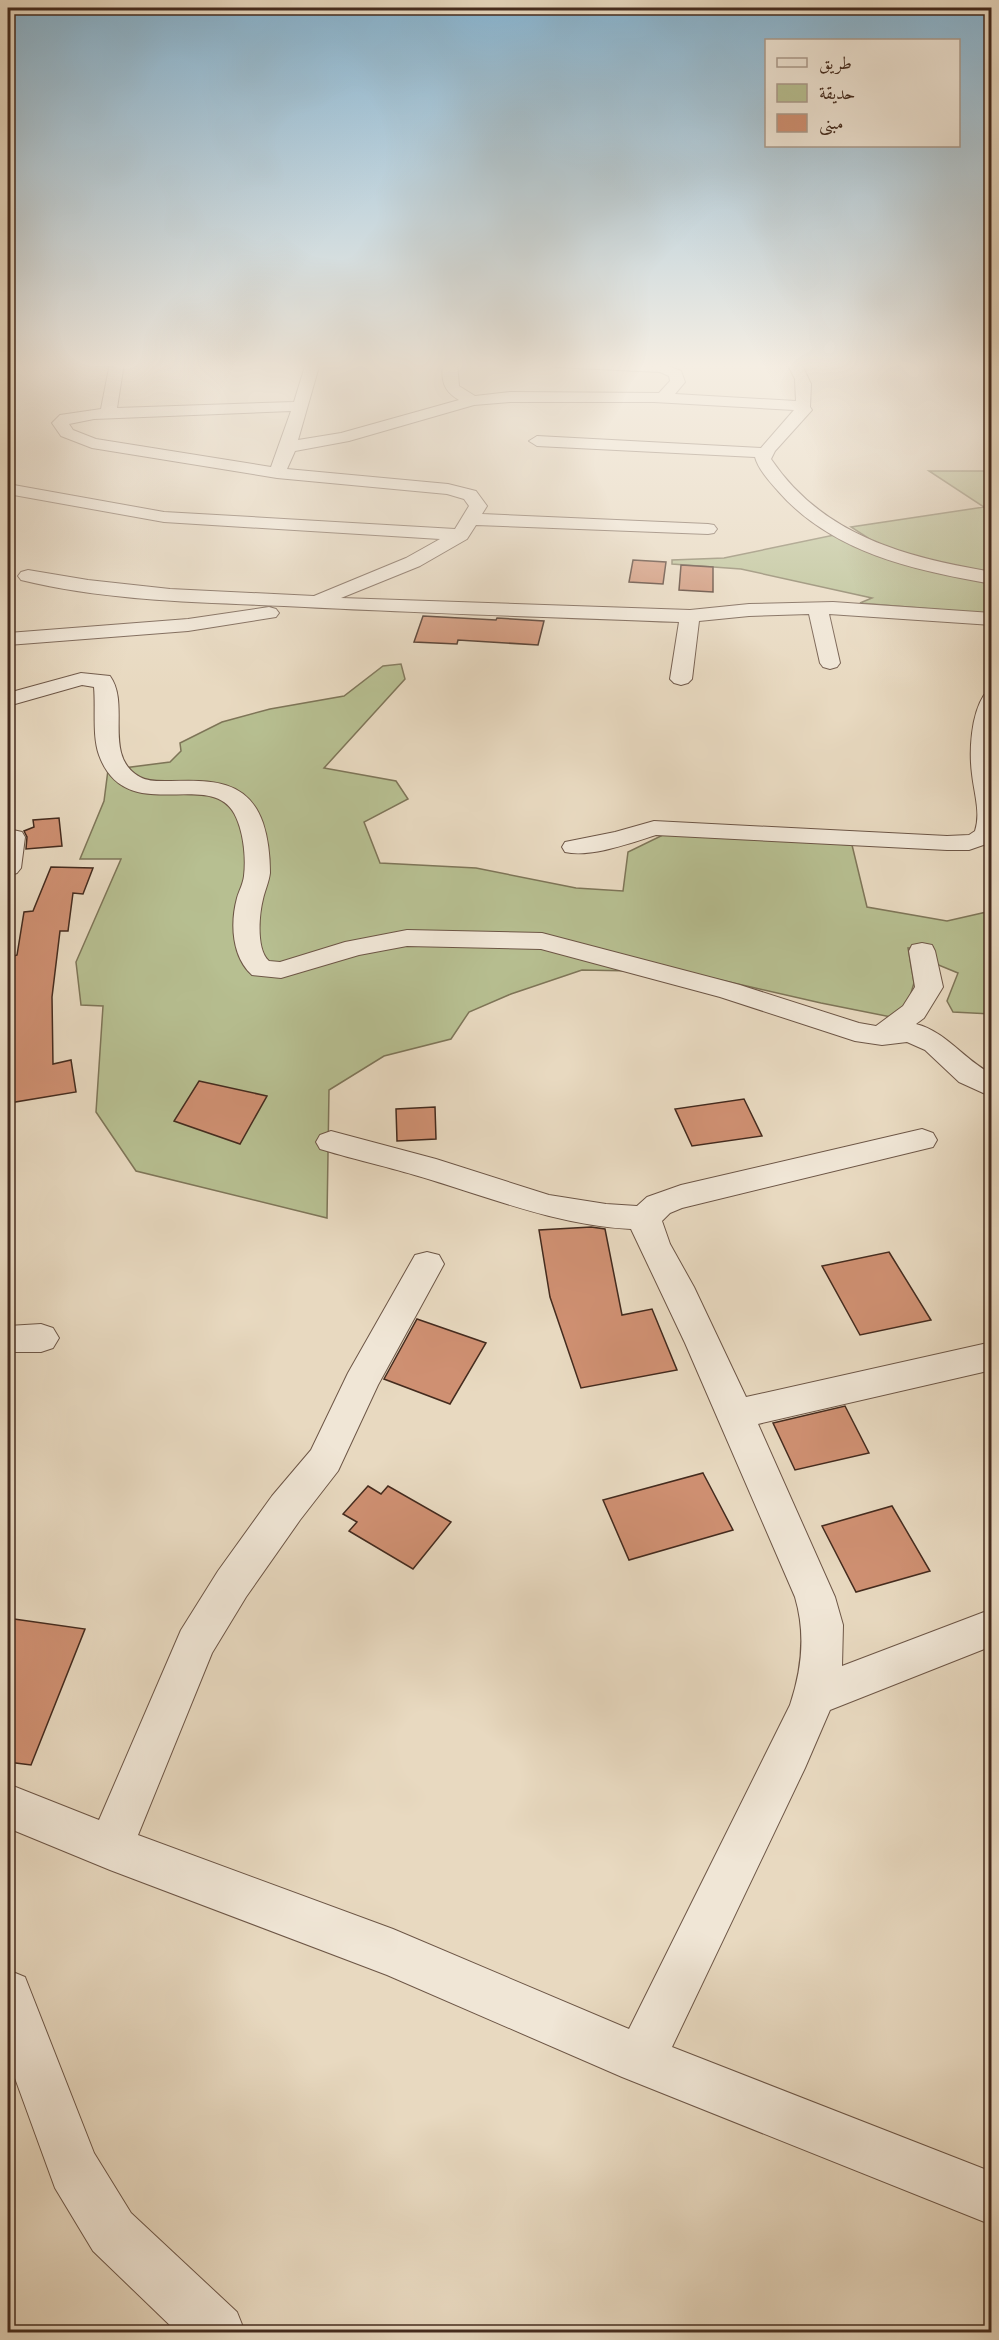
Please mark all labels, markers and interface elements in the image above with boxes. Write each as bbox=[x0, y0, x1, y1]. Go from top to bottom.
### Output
legend bbox=[765, 39, 960, 147]
text: طريق bbox=[819, 52, 852, 75]
text: حديقة bbox=[819, 82, 855, 104]
text: مبنى bbox=[819, 112, 844, 136]

